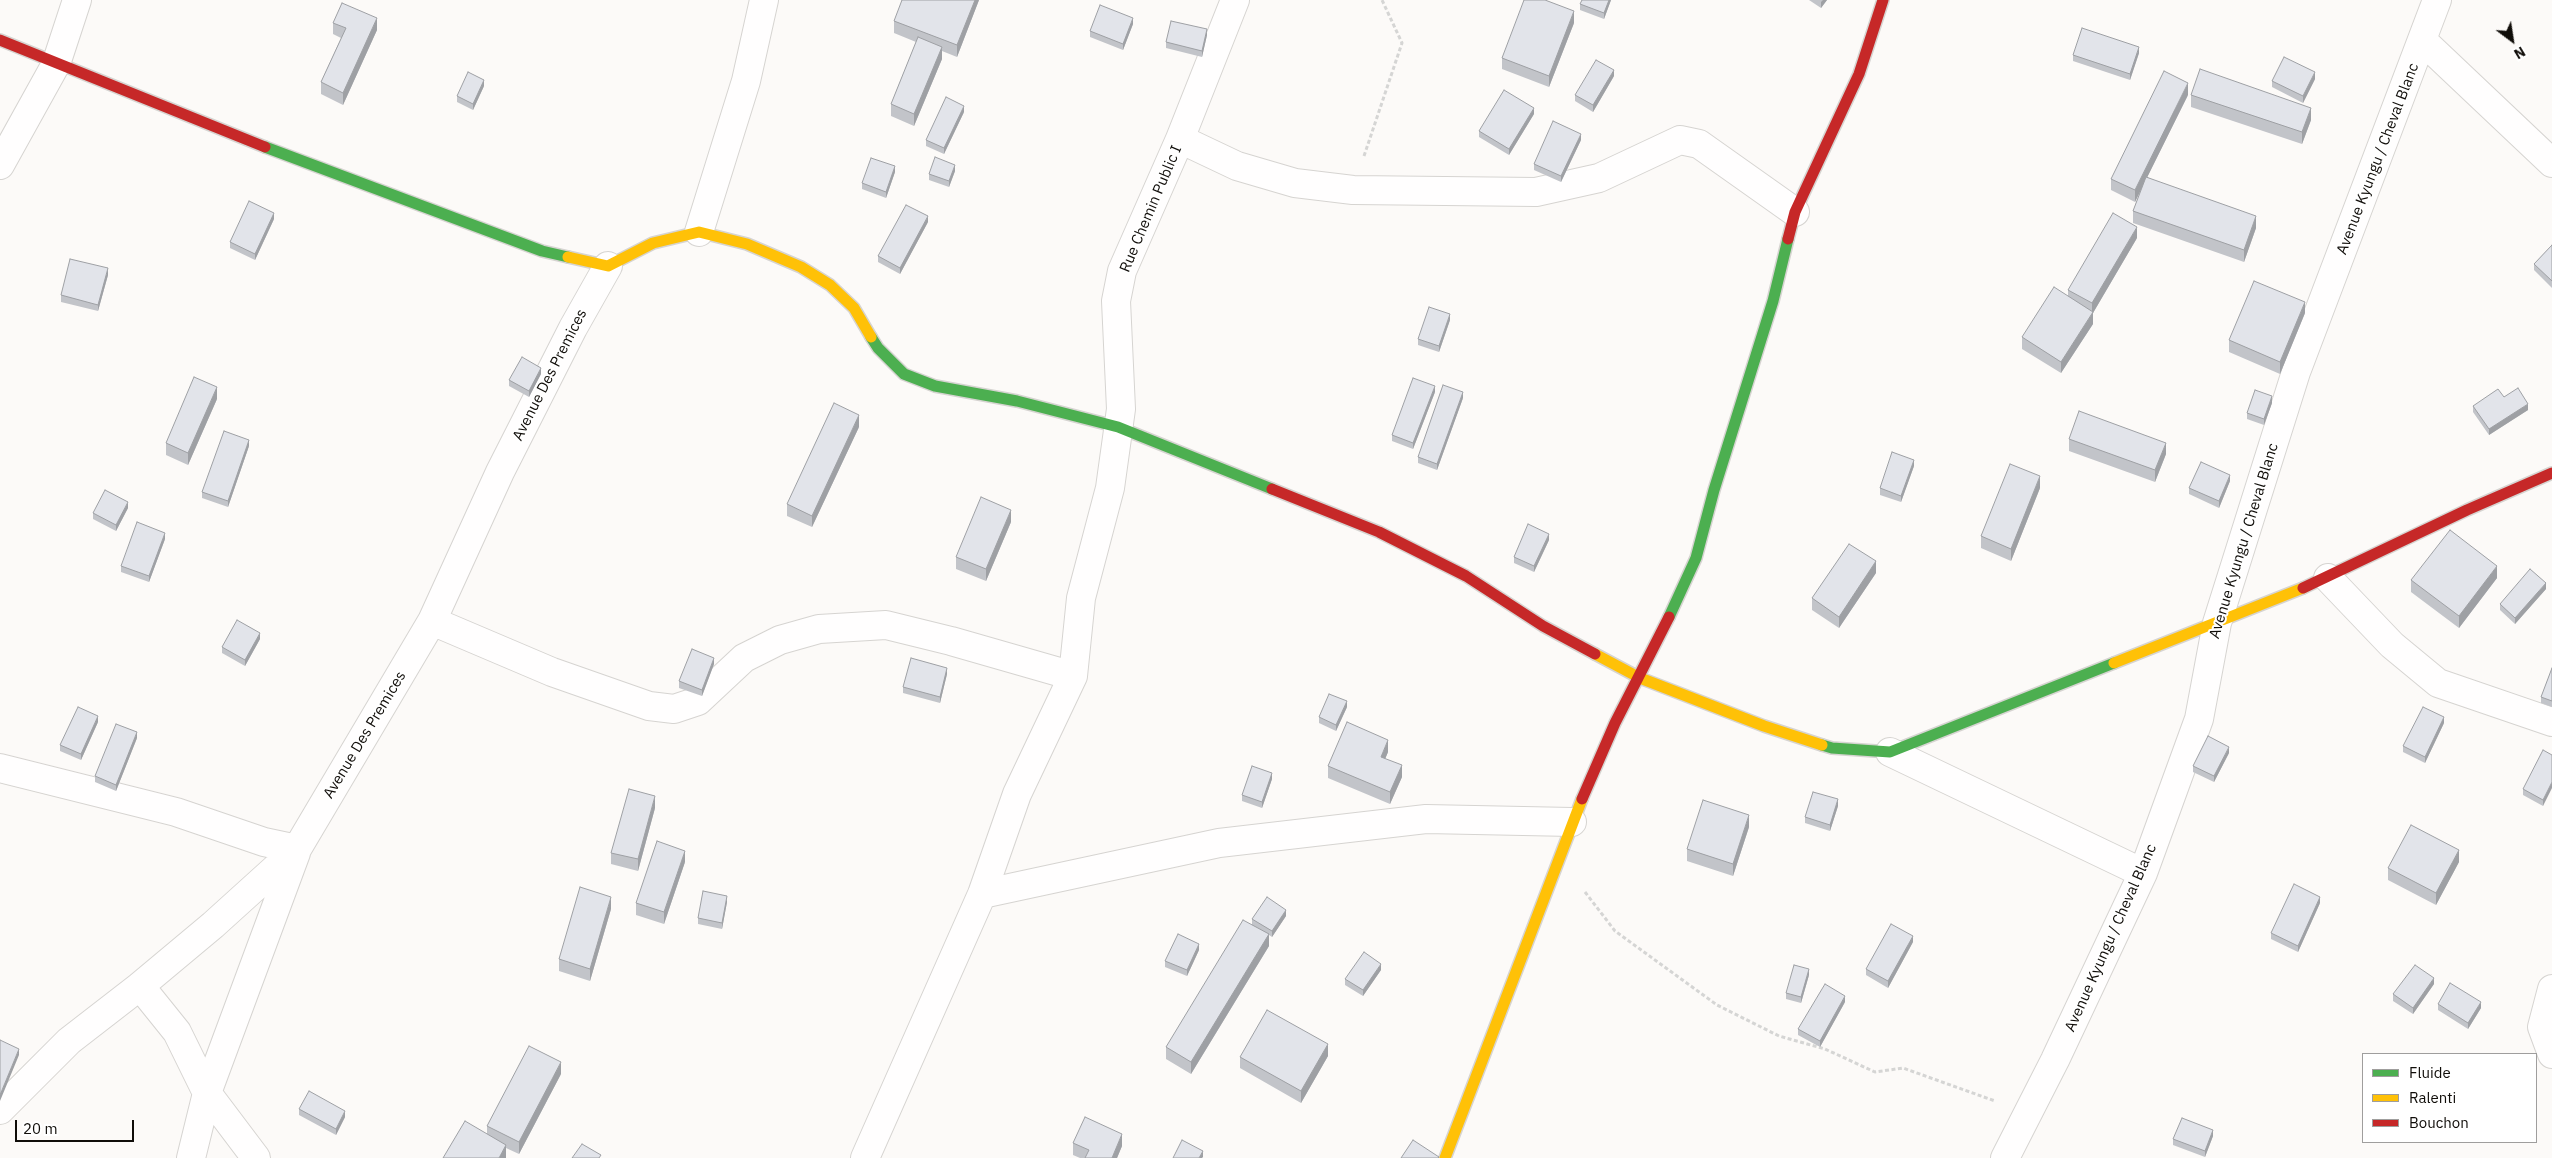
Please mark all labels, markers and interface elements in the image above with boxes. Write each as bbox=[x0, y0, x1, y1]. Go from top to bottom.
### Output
north arrow bbox=[2487, 15, 2537, 65]
text: N bbox=[2511, 43, 2529, 63]
street label: Avenue Kyungu / Cheval Blanc bbox=[2333, 61, 2423, 257]
street label: Rue Chemin Public I bbox=[1116, 143, 1186, 275]
street label: Avenue Des Premices bbox=[509, 306, 591, 444]
street label: Avenue Kyungu / Cheval Blanc bbox=[2206, 441, 2282, 641]
street label: Avenue Des Premices bbox=[320, 668, 410, 802]
street label: Avenue Kyungu / Cheval Blanc bbox=[2061, 841, 2161, 1035]
legend bbox=[2362, 1053, 2537, 1143]
text: Fluide bbox=[2409, 1063, 2451, 1082]
text: Ralenti bbox=[2409, 1088, 2456, 1107]
scale bar bbox=[18, 1110, 136, 1142]
text: Bouchon bbox=[2409, 1113, 2469, 1132]
text: 20 m bbox=[23, 1119, 58, 1138]

